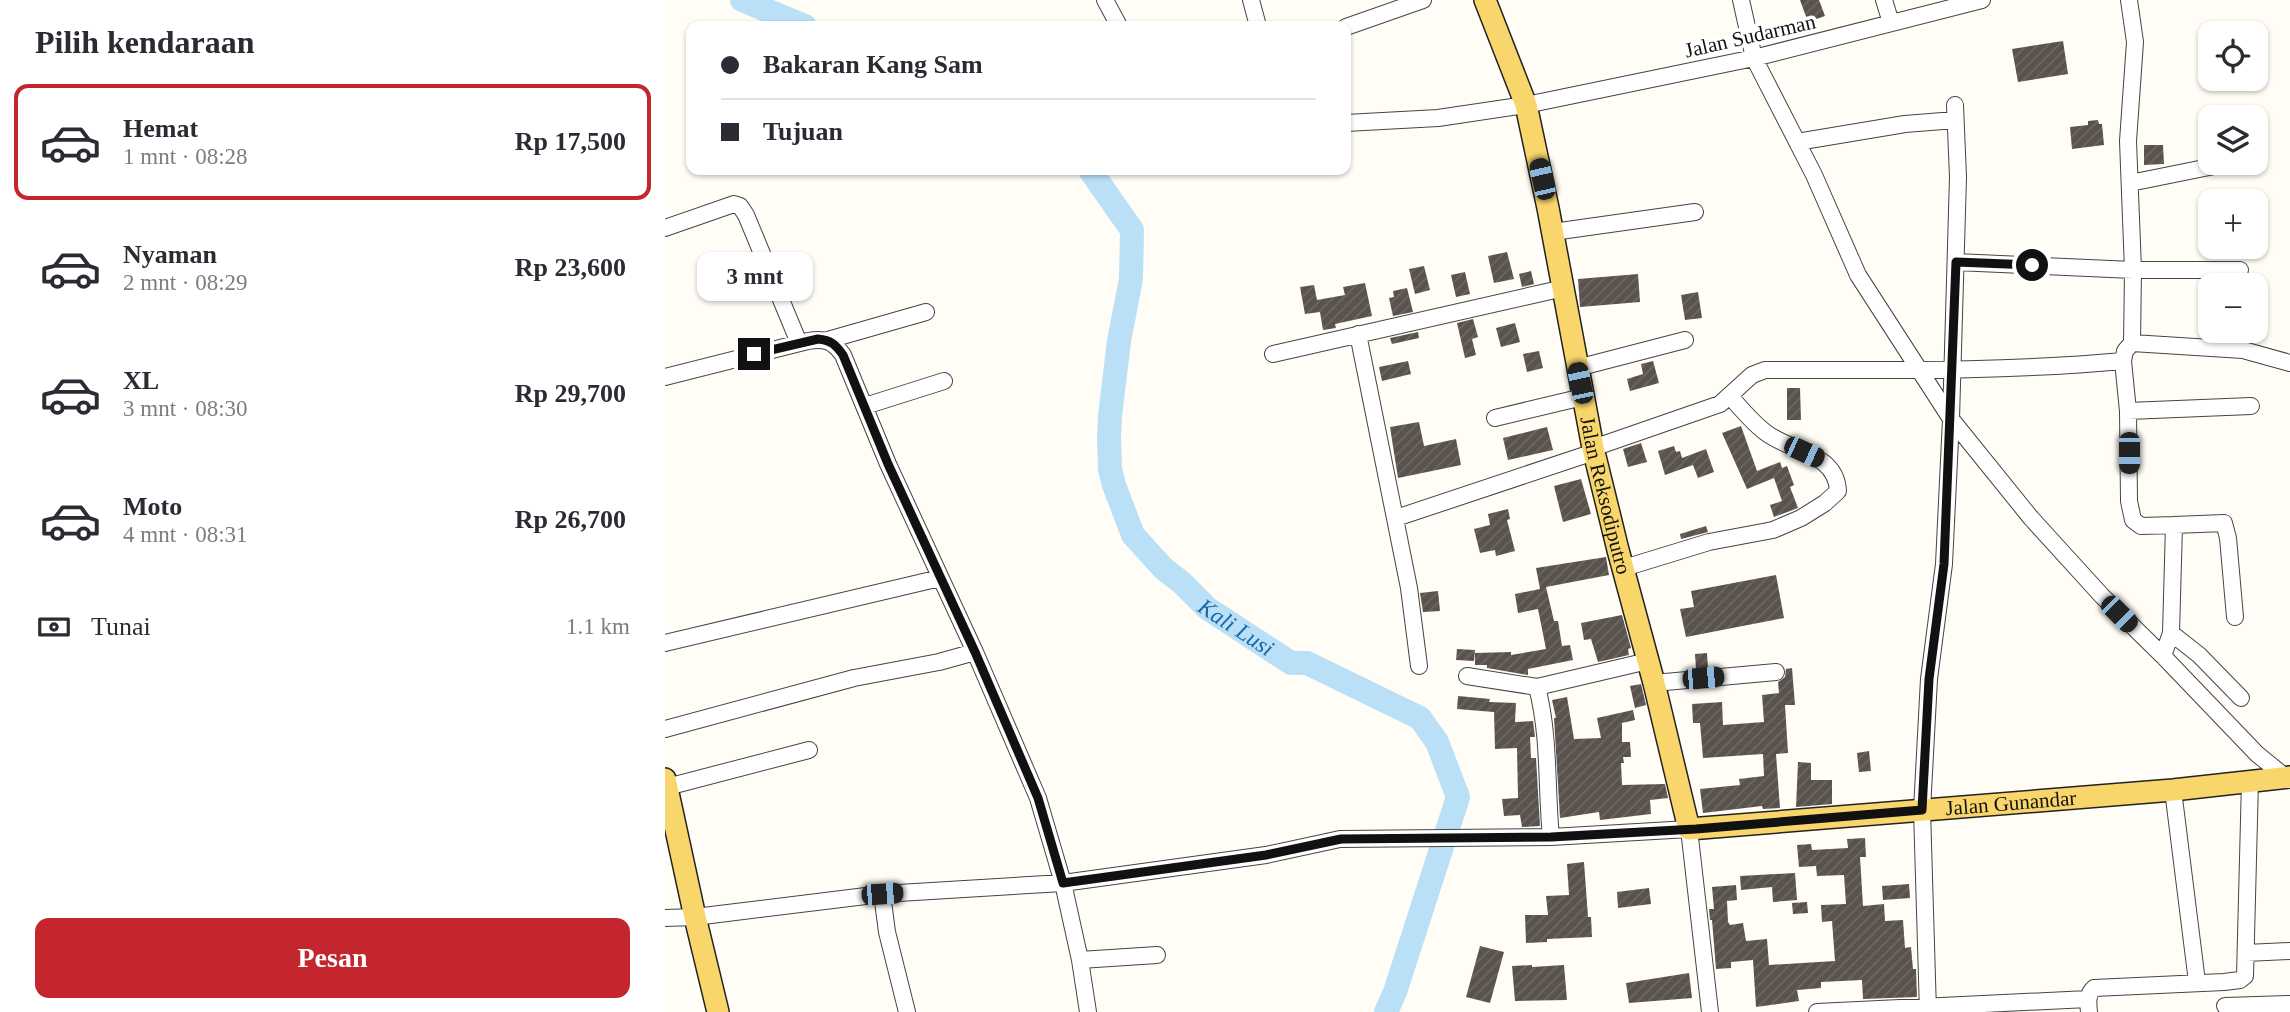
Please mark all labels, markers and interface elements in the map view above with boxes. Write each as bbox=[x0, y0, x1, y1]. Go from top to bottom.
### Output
street label: Jalan Sudarman bbox=[1682, 9, 1818, 63]
map controls bbox=[2198, 21, 2268, 343]
button: locate bbox=[2198, 21, 2268, 91]
text: Pilih kendaraan bbox=[35, 24, 255, 60]
text: Bakaran Kang Sam bbox=[763, 50, 983, 79]
button: layers bbox=[2198, 105, 2268, 175]
icon: car bbox=[39, 111, 102, 174]
text: Hemat bbox=[123, 114, 198, 143]
text: Tujuan bbox=[763, 117, 843, 146]
text: Rp 17,500 bbox=[515, 127, 626, 156]
text: 1 mnt · 08:28 bbox=[123, 144, 248, 169]
car bbox=[1528, 156, 1557, 202]
button: + bbox=[2198, 189, 2268, 259]
icon: car bbox=[39, 237, 102, 300]
text: Nyaman bbox=[123, 240, 217, 269]
route start bbox=[2016, 249, 2048, 281]
callout: 3 mnt bbox=[696, 252, 812, 302]
text: Rp 23,600 bbox=[515, 253, 626, 282]
text: 3 mnt bbox=[727, 264, 783, 289]
text: 2 mnt · 08:29 bbox=[123, 270, 248, 295]
button: − bbox=[2198, 273, 2268, 343]
route end bbox=[738, 338, 770, 370]
car bbox=[1566, 360, 1595, 406]
icon: car bbox=[39, 363, 102, 426]
text: XL bbox=[123, 366, 159, 395]
text: Rp 29,700 bbox=[515, 379, 626, 408]
text: 3 mnt · 08:30 bbox=[123, 396, 248, 421]
street label: Jalan Reksodiputro bbox=[1575, 414, 1636, 577]
car bbox=[2119, 432, 2140, 474]
car bbox=[1781, 434, 1828, 470]
icon: car bbox=[39, 489, 102, 552]
text: Moto bbox=[123, 492, 182, 521]
text: Rp 26,700 bbox=[515, 505, 626, 534]
text: 4 mnt · 08:31 bbox=[123, 522, 248, 547]
car bbox=[2097, 592, 2142, 636]
water label: Kali Lusi bbox=[1193, 593, 1279, 661]
icon: cash bbox=[35, 608, 73, 646]
text: Tunai bbox=[91, 612, 151, 641]
text: 1.1 km bbox=[566, 614, 630, 639]
car bbox=[1682, 666, 1725, 690]
street label: Jalan Gunandar bbox=[1944, 786, 2077, 820]
car bbox=[861, 882, 904, 906]
button: Pesan bbox=[35, 918, 630, 998]

